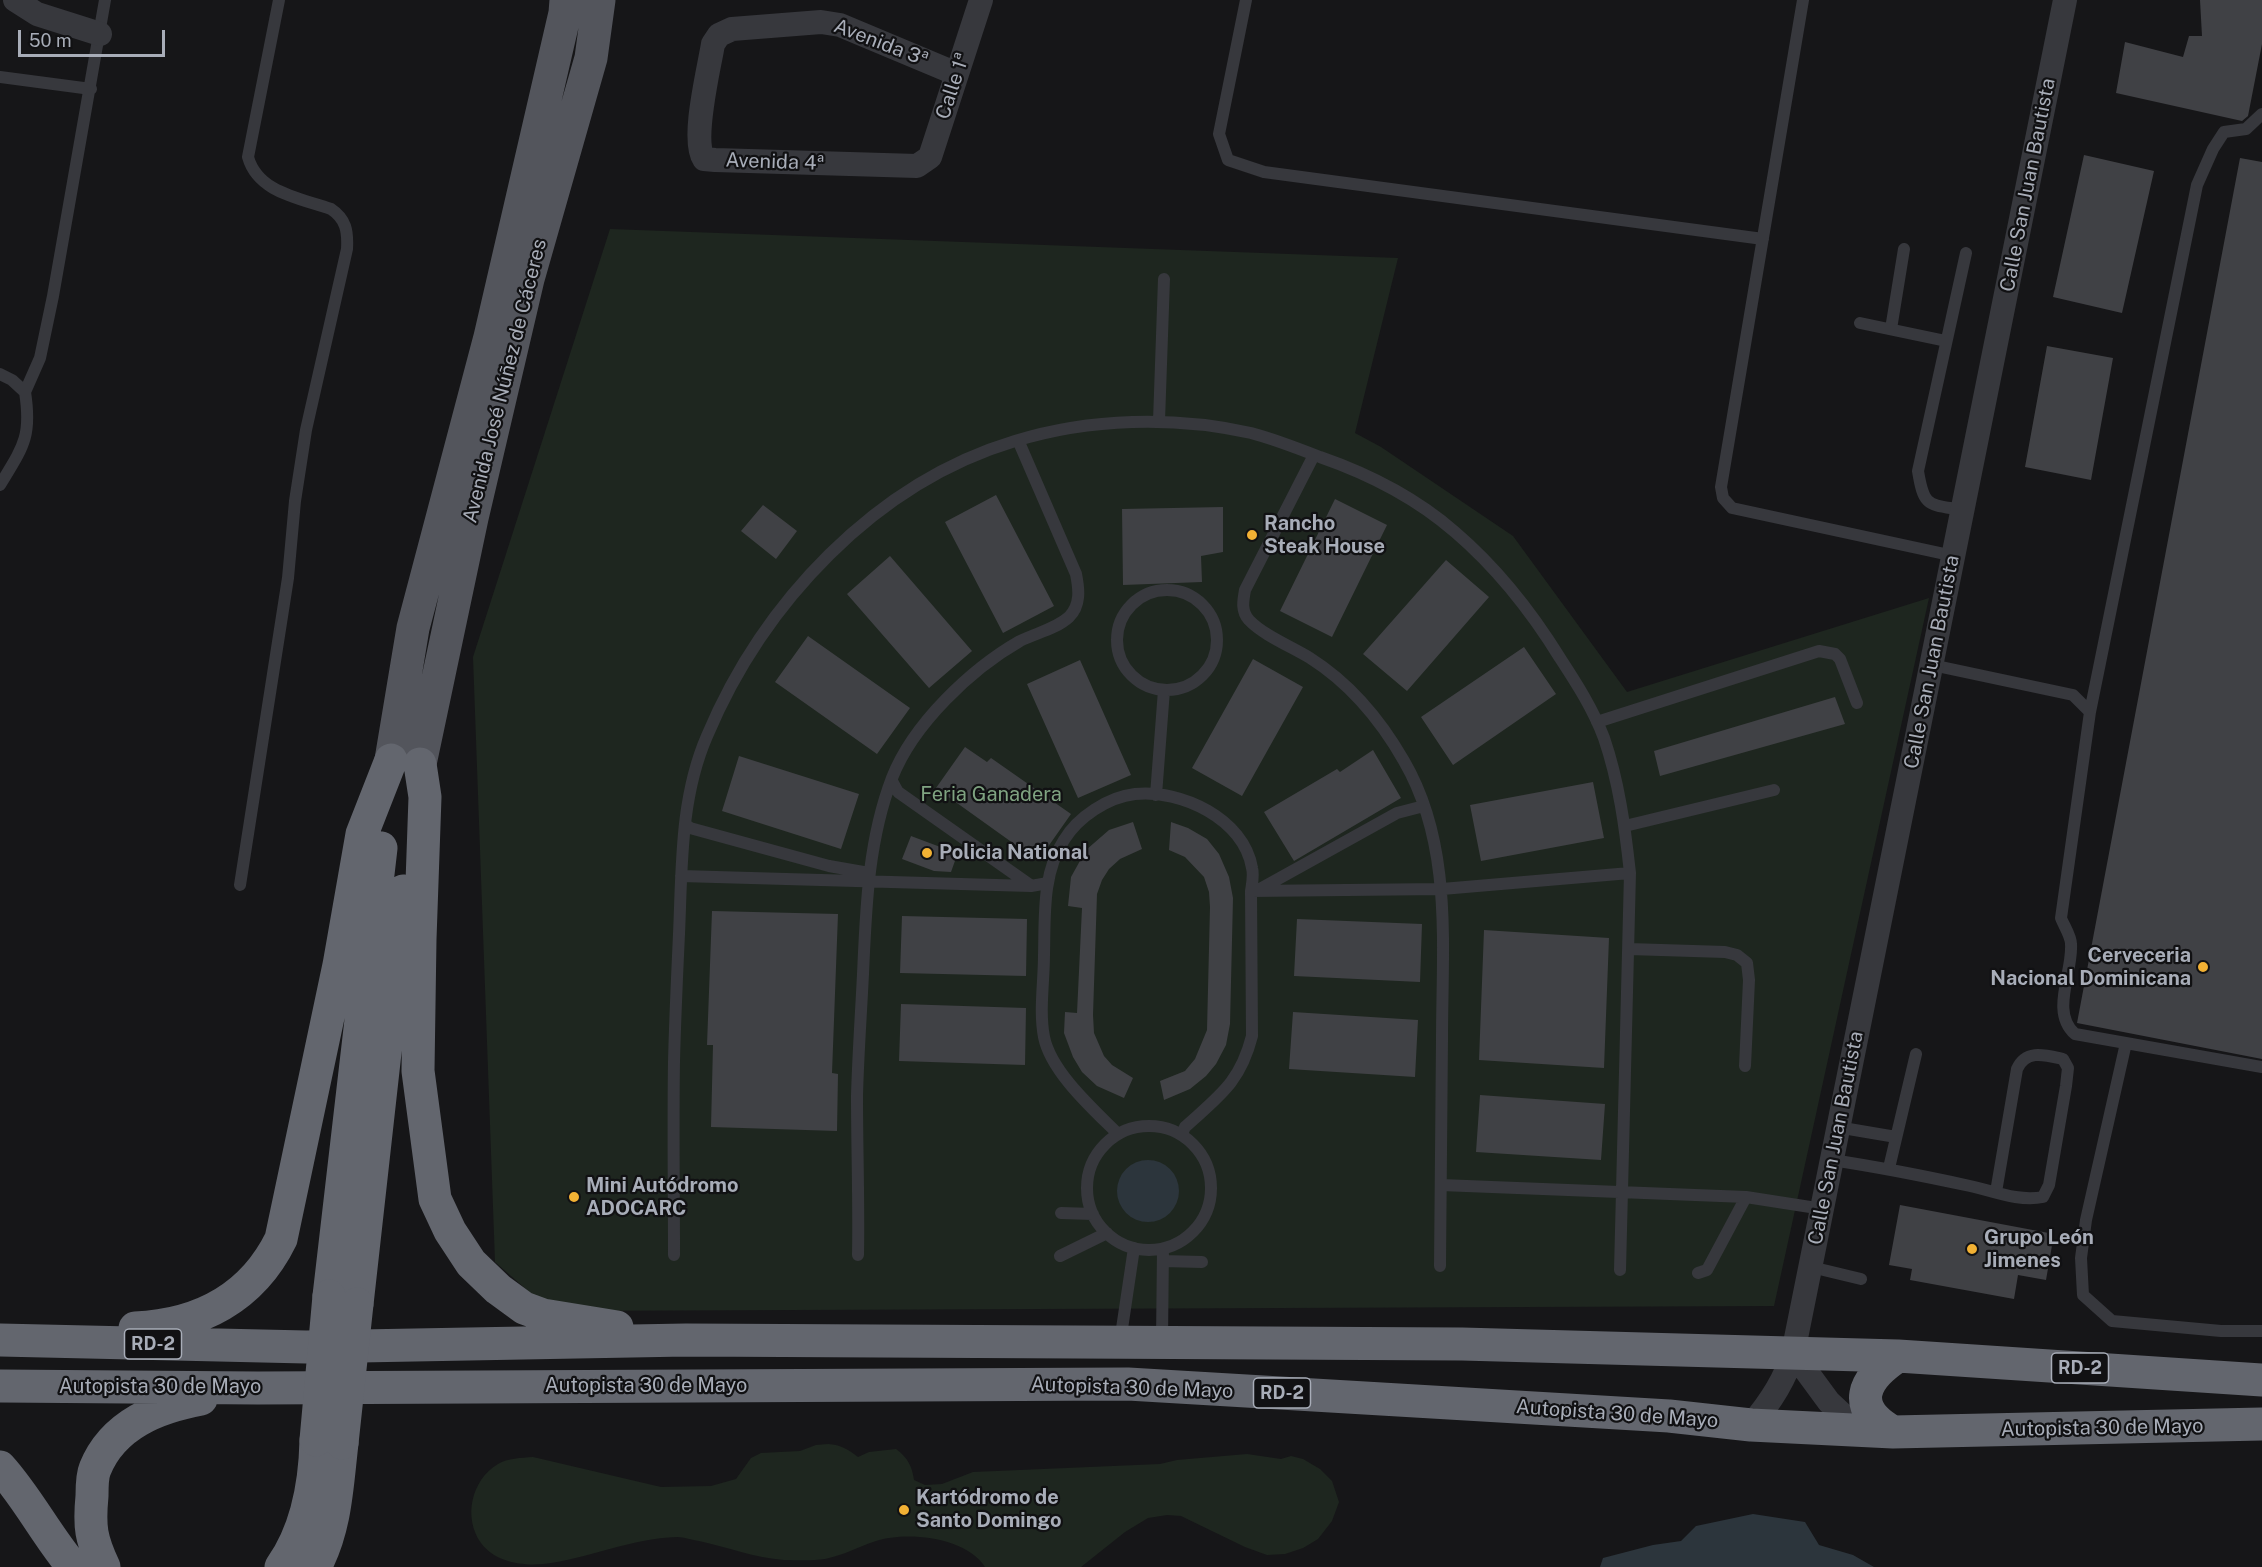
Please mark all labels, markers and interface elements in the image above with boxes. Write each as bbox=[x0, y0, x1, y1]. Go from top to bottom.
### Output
street label: Avenida 3ª bbox=[830, 14, 932, 72]
scale bar bbox=[21, 18, 168, 56]
text: 50 m bbox=[29, 30, 72, 51]
street label: Calle 1ª bbox=[931, 50, 975, 122]
street label: Calle San Juan Bautista bbox=[1995, 76, 2061, 294]
street label: Avenida 4ª bbox=[725, 148, 825, 176]
street label: Avenida José Núñez de Cáceres bbox=[458, 237, 552, 525]
place label: Rancho Steak House bbox=[1264, 512, 1385, 559]
marker: Rancho Steak House bbox=[1245, 528, 1259, 542]
street label: Calle San Juan Bautista bbox=[1899, 553, 1965, 771]
park label: Feria Ganadera bbox=[920, 783, 1062, 807]
place label: Policia National bbox=[939, 841, 1089, 865]
marker: Policia National bbox=[920, 846, 934, 860]
place label: Cerveceria Nacional Dominicana bbox=[1990, 944, 2191, 991]
marker: Cerveceria Nacional Dominicana bbox=[2196, 960, 2210, 974]
street label: Calle San Juan Bautista bbox=[1803, 1029, 1869, 1247]
place label: Mini Autódromo ADOCARC bbox=[586, 1174, 739, 1221]
marker: Mini Autódromo ADOCARC bbox=[567, 1190, 581, 1204]
place label: Grupo León Jimenes bbox=[1984, 1226, 2094, 1273]
marker: Grupo León Jimenes bbox=[1965, 1242, 1979, 1256]
road number: RD-2 bbox=[124, 1329, 182, 1359]
road number: RD-2 bbox=[2052, 1353, 2108, 1383]
street label: Autopista 30 de Mayo bbox=[1030, 1372, 1234, 1404]
street label: Autopista 30 de Mayo bbox=[545, 1374, 747, 1398]
street label: Autopista 30 de Mayo bbox=[59, 1375, 261, 1399]
road number: RD-2 bbox=[1254, 1378, 1310, 1408]
street label: Autopista 30 de Mayo bbox=[1515, 1395, 1719, 1433]
street label: Autopista 30 de Mayo bbox=[2000, 1414, 2204, 1442]
place label: Kartódromo de Santo Domingo bbox=[916, 1486, 1061, 1533]
marker: Kartódromo de Santo Domingo bbox=[897, 1503, 911, 1517]

